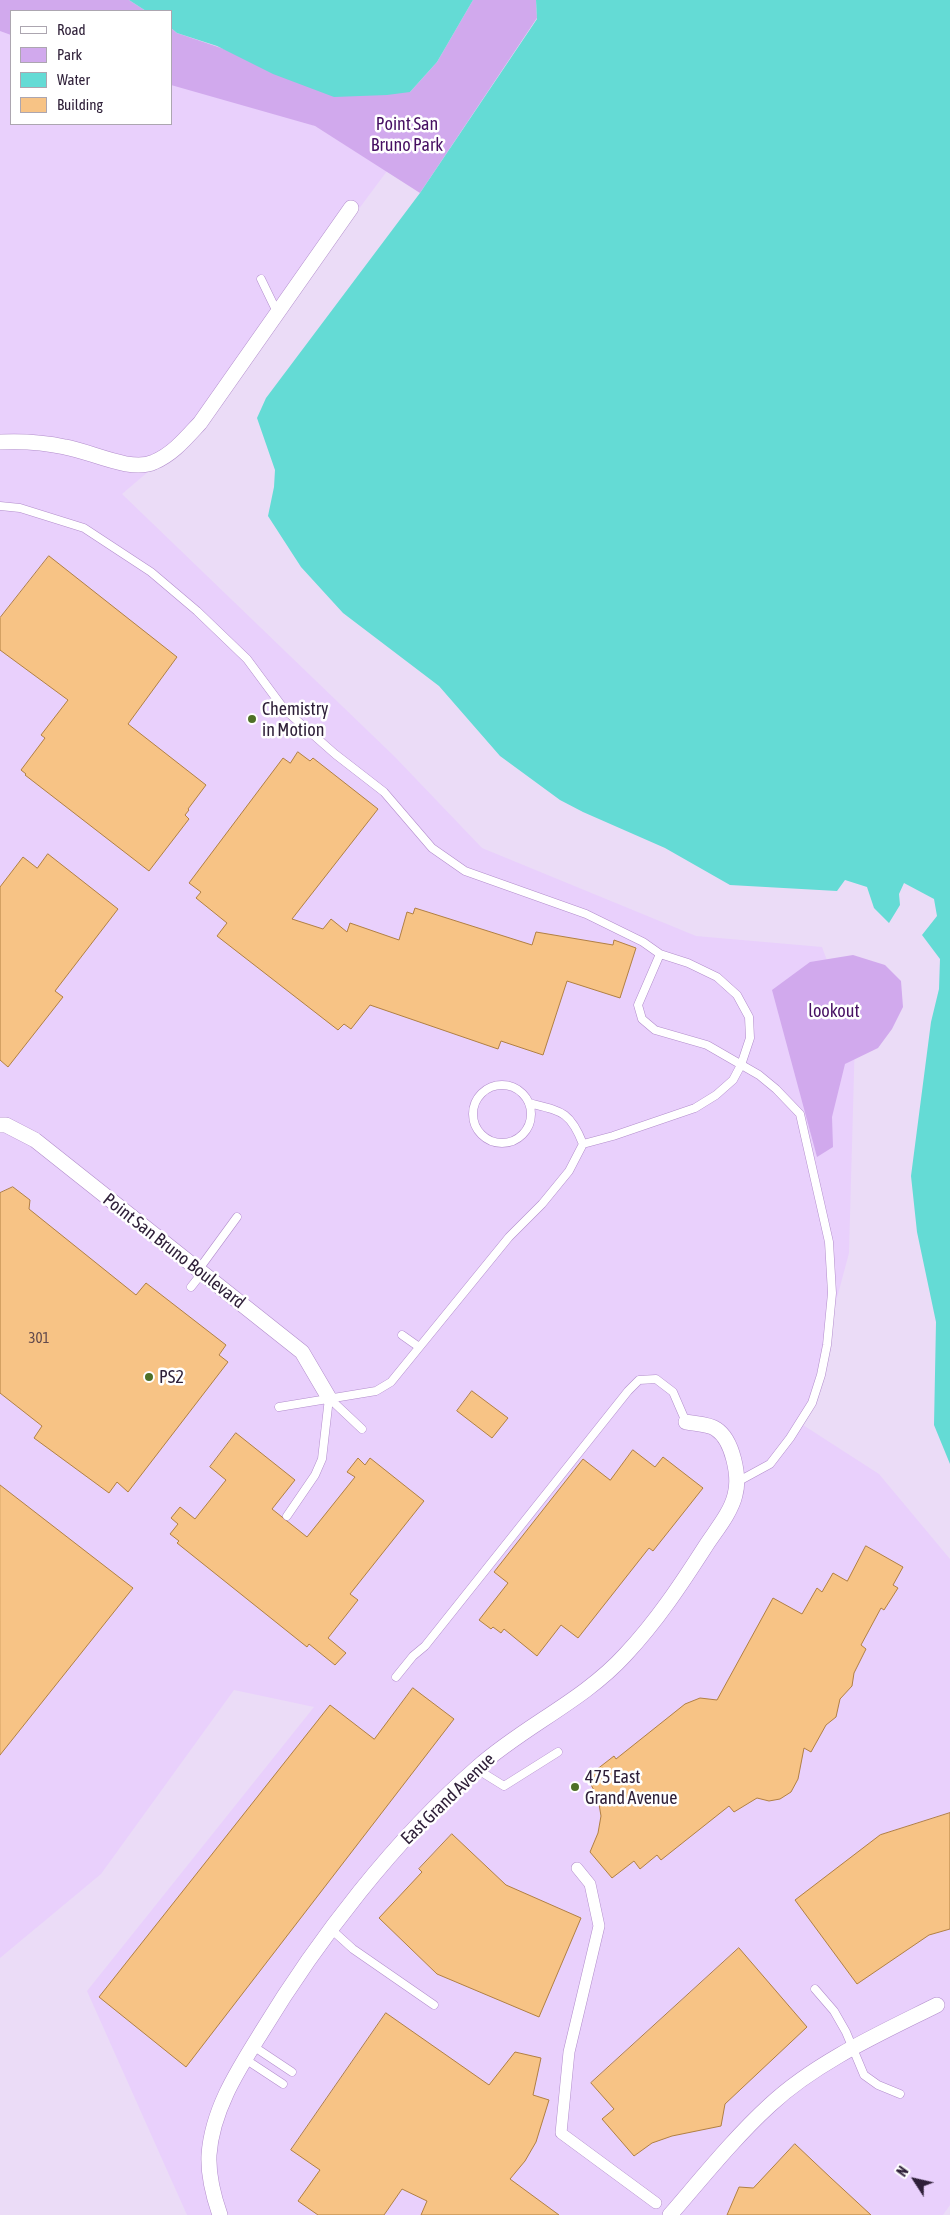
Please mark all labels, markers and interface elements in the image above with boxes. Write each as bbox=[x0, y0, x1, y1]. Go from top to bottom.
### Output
legend bbox=[10, 10, 172, 125]
text: Road bbox=[57, 21, 86, 38]
text: Park bbox=[57, 46, 82, 63]
text: Water bbox=[57, 71, 90, 88]
text: Building bbox=[57, 96, 103, 113]
park label: Point San Bruno Park bbox=[371, 113, 443, 156]
place label: Chemistry in Motion bbox=[262, 698, 328, 741]
marker: Chemistry in Motion bbox=[246, 713, 258, 725]
park label: lookout bbox=[808, 1000, 860, 1022]
street label: Point San Bruno Boulevard bbox=[99, 1189, 249, 1313]
house number: 301 bbox=[28, 1329, 50, 1347]
place label: PS2 bbox=[159, 1366, 184, 1388]
marker: PS2 bbox=[143, 1371, 155, 1383]
street label: East Grand Avenue bbox=[396, 1749, 500, 1849]
place label: 475 East Grand Avenue bbox=[585, 1766, 677, 1808]
marker: 475 East Grand Avenue bbox=[569, 1781, 581, 1793]
north arrow bbox=[890, 2155, 940, 2205]
text: N bbox=[894, 2163, 912, 2179]

